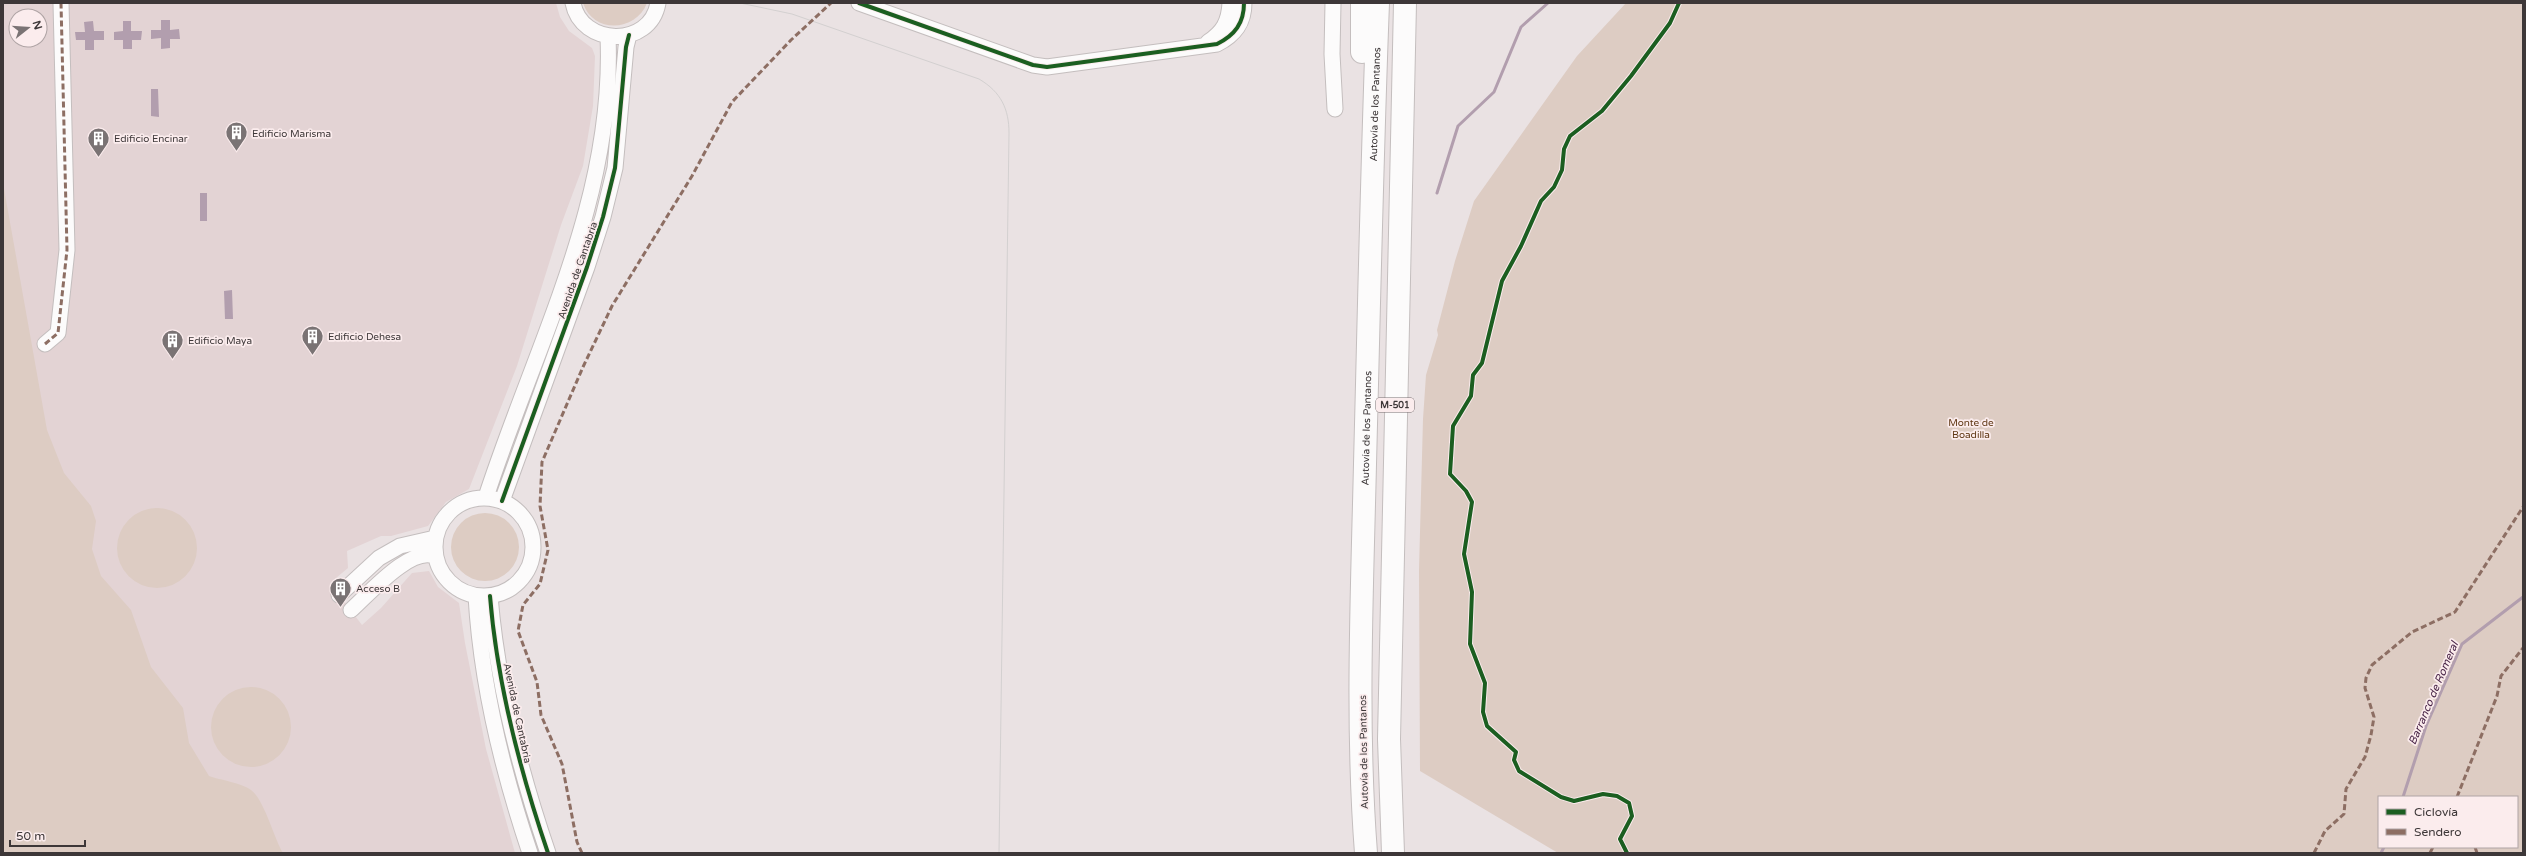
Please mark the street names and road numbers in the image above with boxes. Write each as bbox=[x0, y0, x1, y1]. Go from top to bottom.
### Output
street label: Autovía de los Pantanos bbox=[1368, 47, 1383, 162]
street label: Avenida de Cantabria bbox=[556, 220, 600, 320]
street label: Autovía de los Pantanos bbox=[1359, 371, 1374, 486]
road number: M-501 bbox=[1376, 398, 1414, 412]
street label: Avenida de Cantabria bbox=[501, 662, 533, 764]
street label: Autovía de los Pantanos bbox=[1357, 695, 1371, 809]

